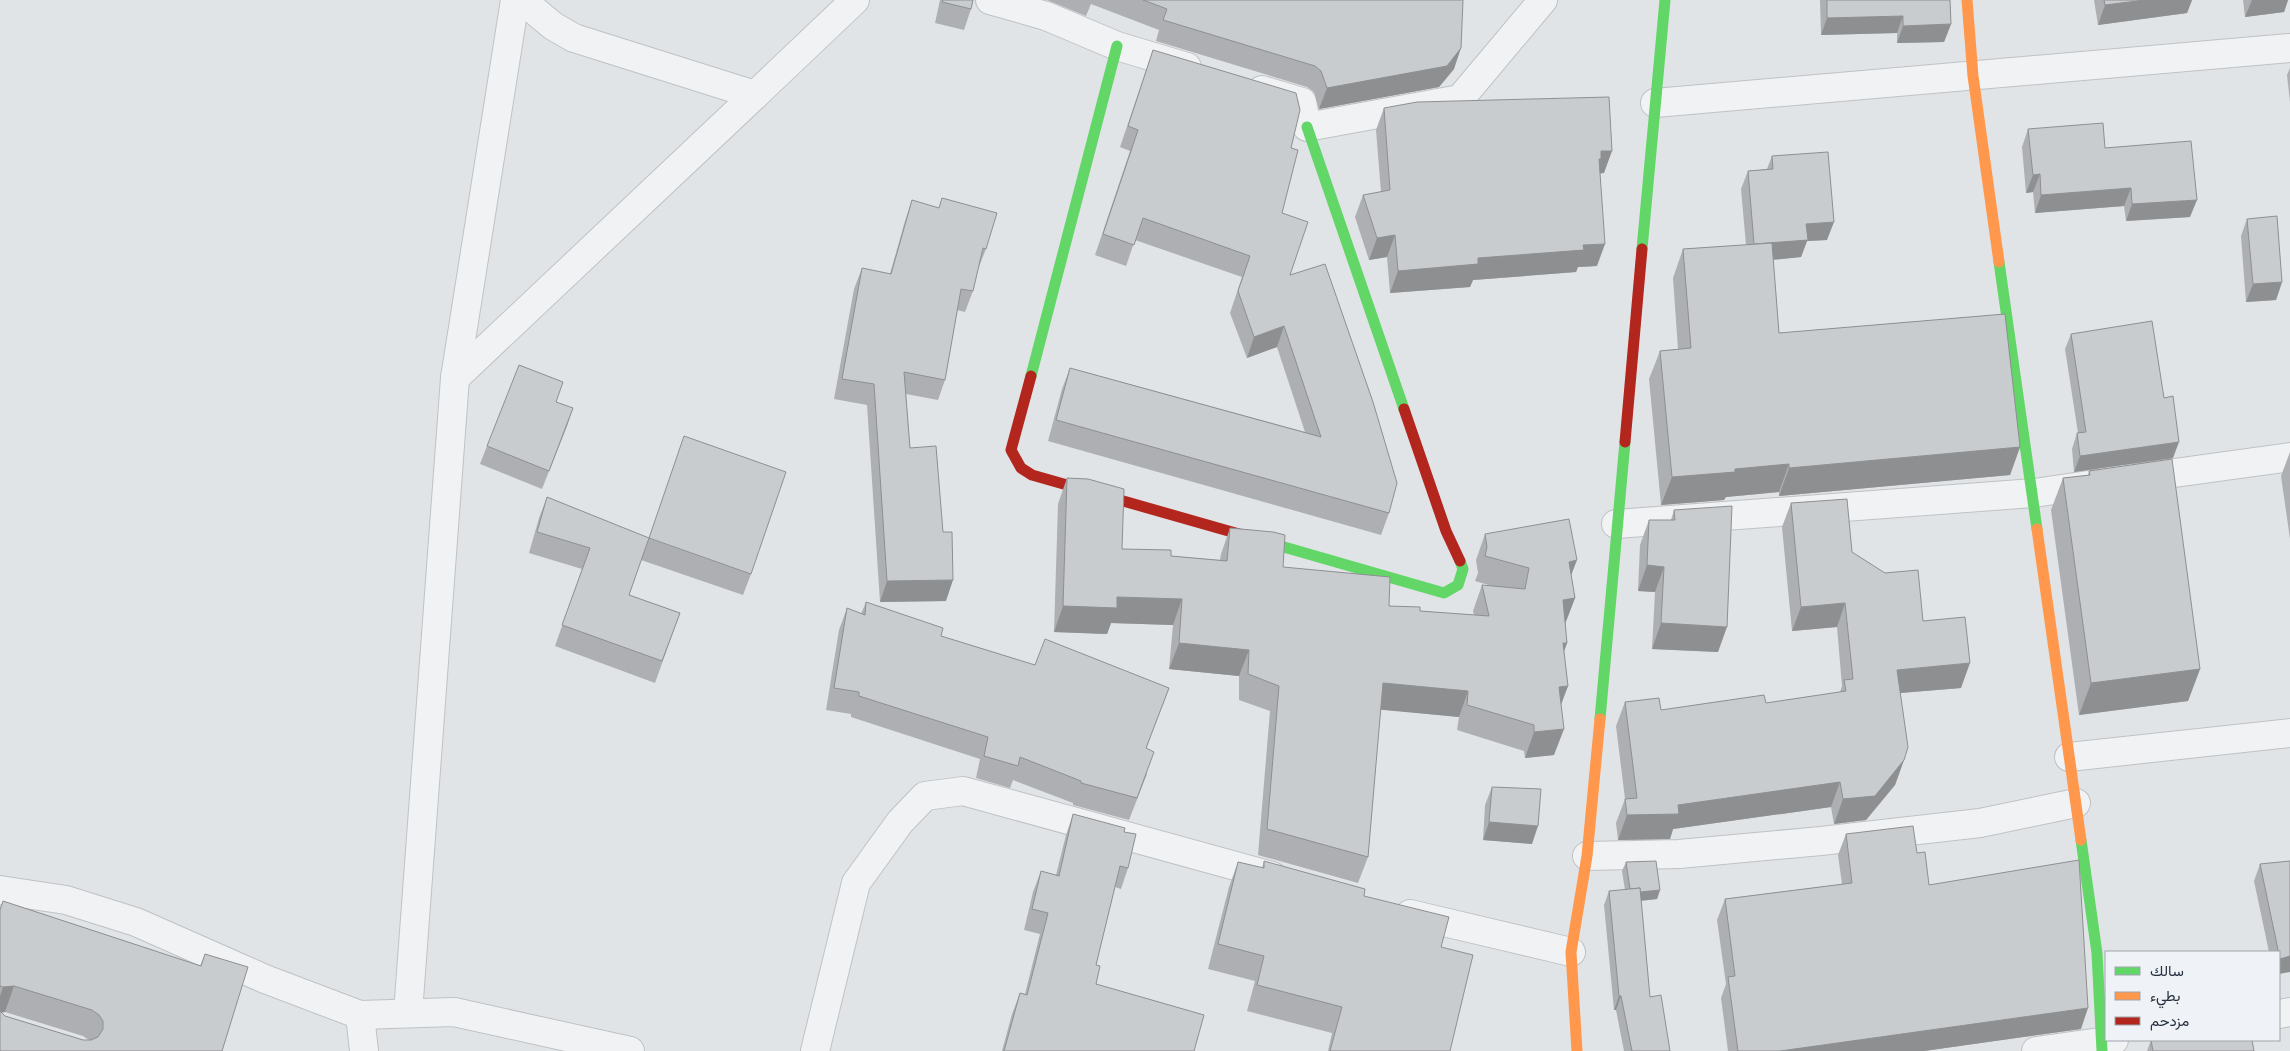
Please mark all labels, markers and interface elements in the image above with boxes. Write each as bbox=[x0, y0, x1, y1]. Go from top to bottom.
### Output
legend bbox=[2105, 951, 2280, 1041]
text: سالك bbox=[2150, 962, 2184, 980]
text: بطيء bbox=[2150, 987, 2180, 1009]
text: مزدحم bbox=[2150, 1012, 2189, 1031]

